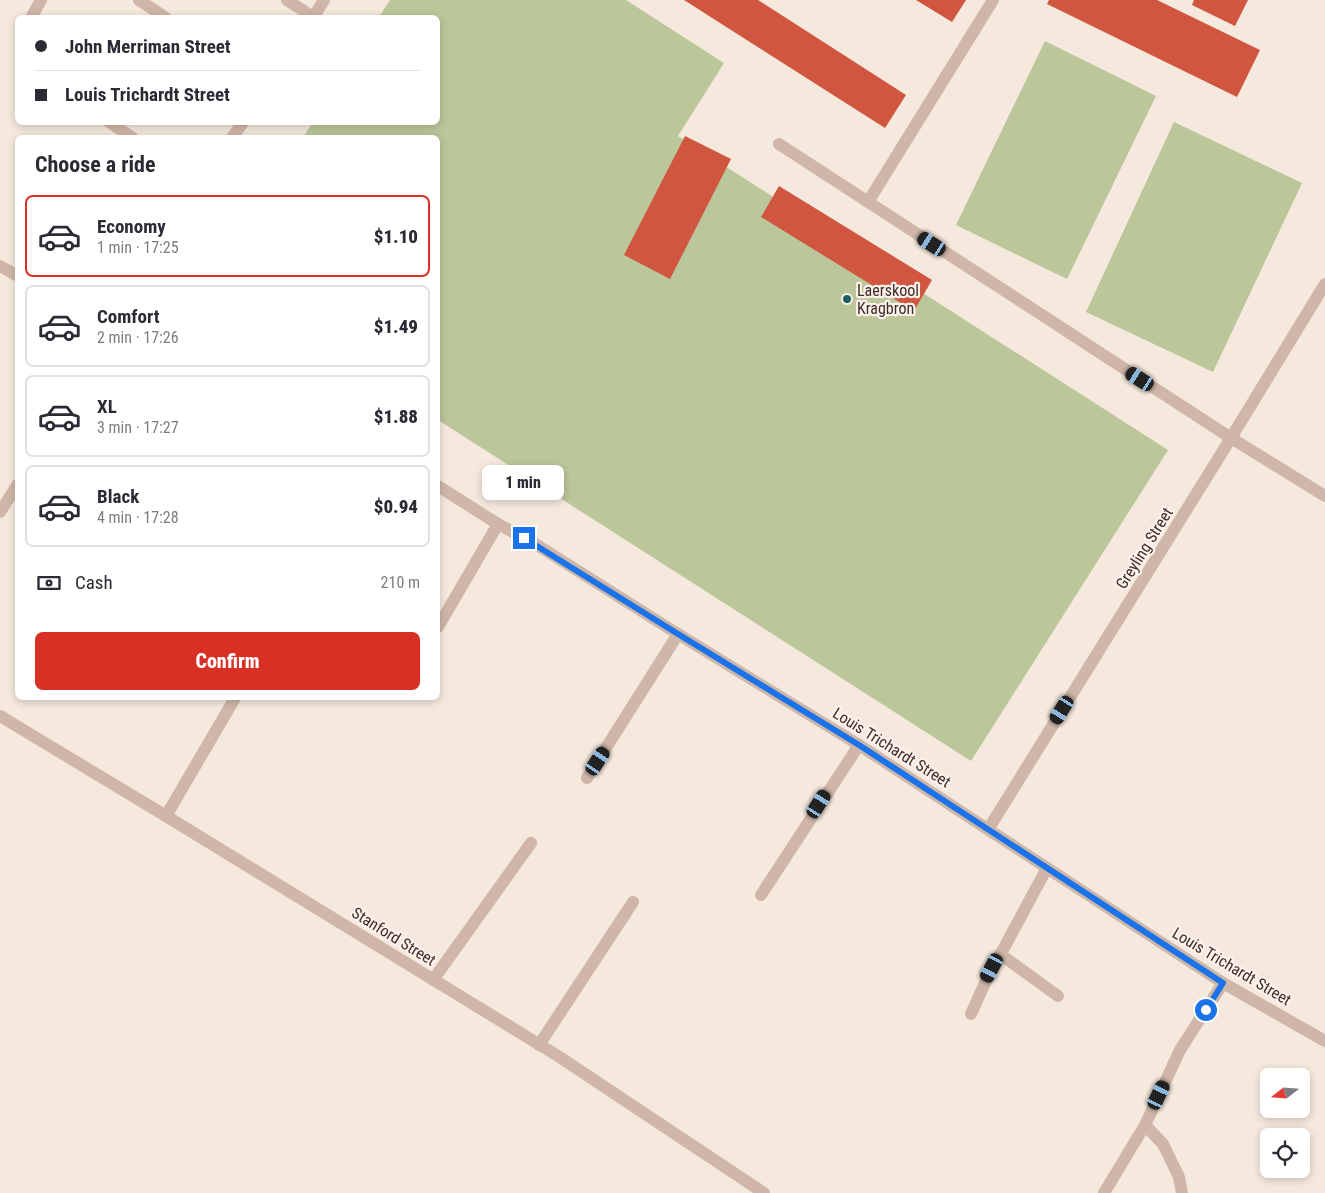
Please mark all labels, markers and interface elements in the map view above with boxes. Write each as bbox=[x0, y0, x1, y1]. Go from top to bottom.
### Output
text: John Merriman Street bbox=[65, 35, 231, 58]
text: Louis Trichardt Street bbox=[65, 83, 230, 106]
text: Choose a ride bbox=[35, 152, 156, 177]
icon: car bbox=[37, 214, 82, 259]
text: Economy bbox=[97, 215, 166, 238]
text: $1.10 bbox=[374, 225, 418, 248]
car bbox=[915, 230, 948, 258]
text: 1 min · 17:25 bbox=[97, 238, 179, 257]
place label: Laerskool Kragbron bbox=[857, 281, 919, 318]
marker: Laerskool Kragbron bbox=[841, 293, 853, 305]
icon: car bbox=[37, 304, 82, 349]
text: Comfort bbox=[97, 305, 160, 328]
text: $1.49 bbox=[374, 315, 418, 338]
text: 2 min · 17:26 bbox=[97, 328, 179, 347]
car bbox=[1123, 365, 1156, 393]
icon: car bbox=[37, 394, 82, 439]
text: XL bbox=[97, 395, 117, 418]
text: $1.88 bbox=[374, 405, 418, 428]
text: 3 min · 17:27 bbox=[97, 418, 179, 437]
callout: 1 min bbox=[483, 466, 565, 500]
text: 1 min bbox=[505, 473, 541, 492]
icon: car bbox=[37, 484, 82, 529]
text: Black bbox=[97, 485, 139, 508]
text: $0.94 bbox=[374, 495, 418, 518]
street label: Greyling Street bbox=[1112, 504, 1177, 592]
text: 4 min · 17:28 bbox=[97, 508, 179, 527]
route end bbox=[513, 527, 535, 549]
icon: cash bbox=[35, 569, 63, 597]
text: Cash bbox=[75, 571, 113, 594]
text: 210 m bbox=[381, 573, 420, 592]
button: Confirm bbox=[35, 632, 420, 690]
car bbox=[1047, 693, 1076, 727]
street label: Louis Trichardt Street bbox=[829, 704, 954, 791]
car bbox=[583, 744, 612, 778]
car bbox=[804, 787, 833, 821]
street label: Stanford Street bbox=[348, 903, 439, 970]
street label: Louis Trichardt Street bbox=[1169, 923, 1295, 1010]
car bbox=[978, 951, 1005, 985]
route start bbox=[1195, 999, 1217, 1021]
north arrow bbox=[1260, 1068, 1310, 1118]
map controls bbox=[1260, 1068, 1310, 1178]
car bbox=[1145, 1078, 1172, 1112]
button: locate bbox=[1260, 1128, 1310, 1178]

